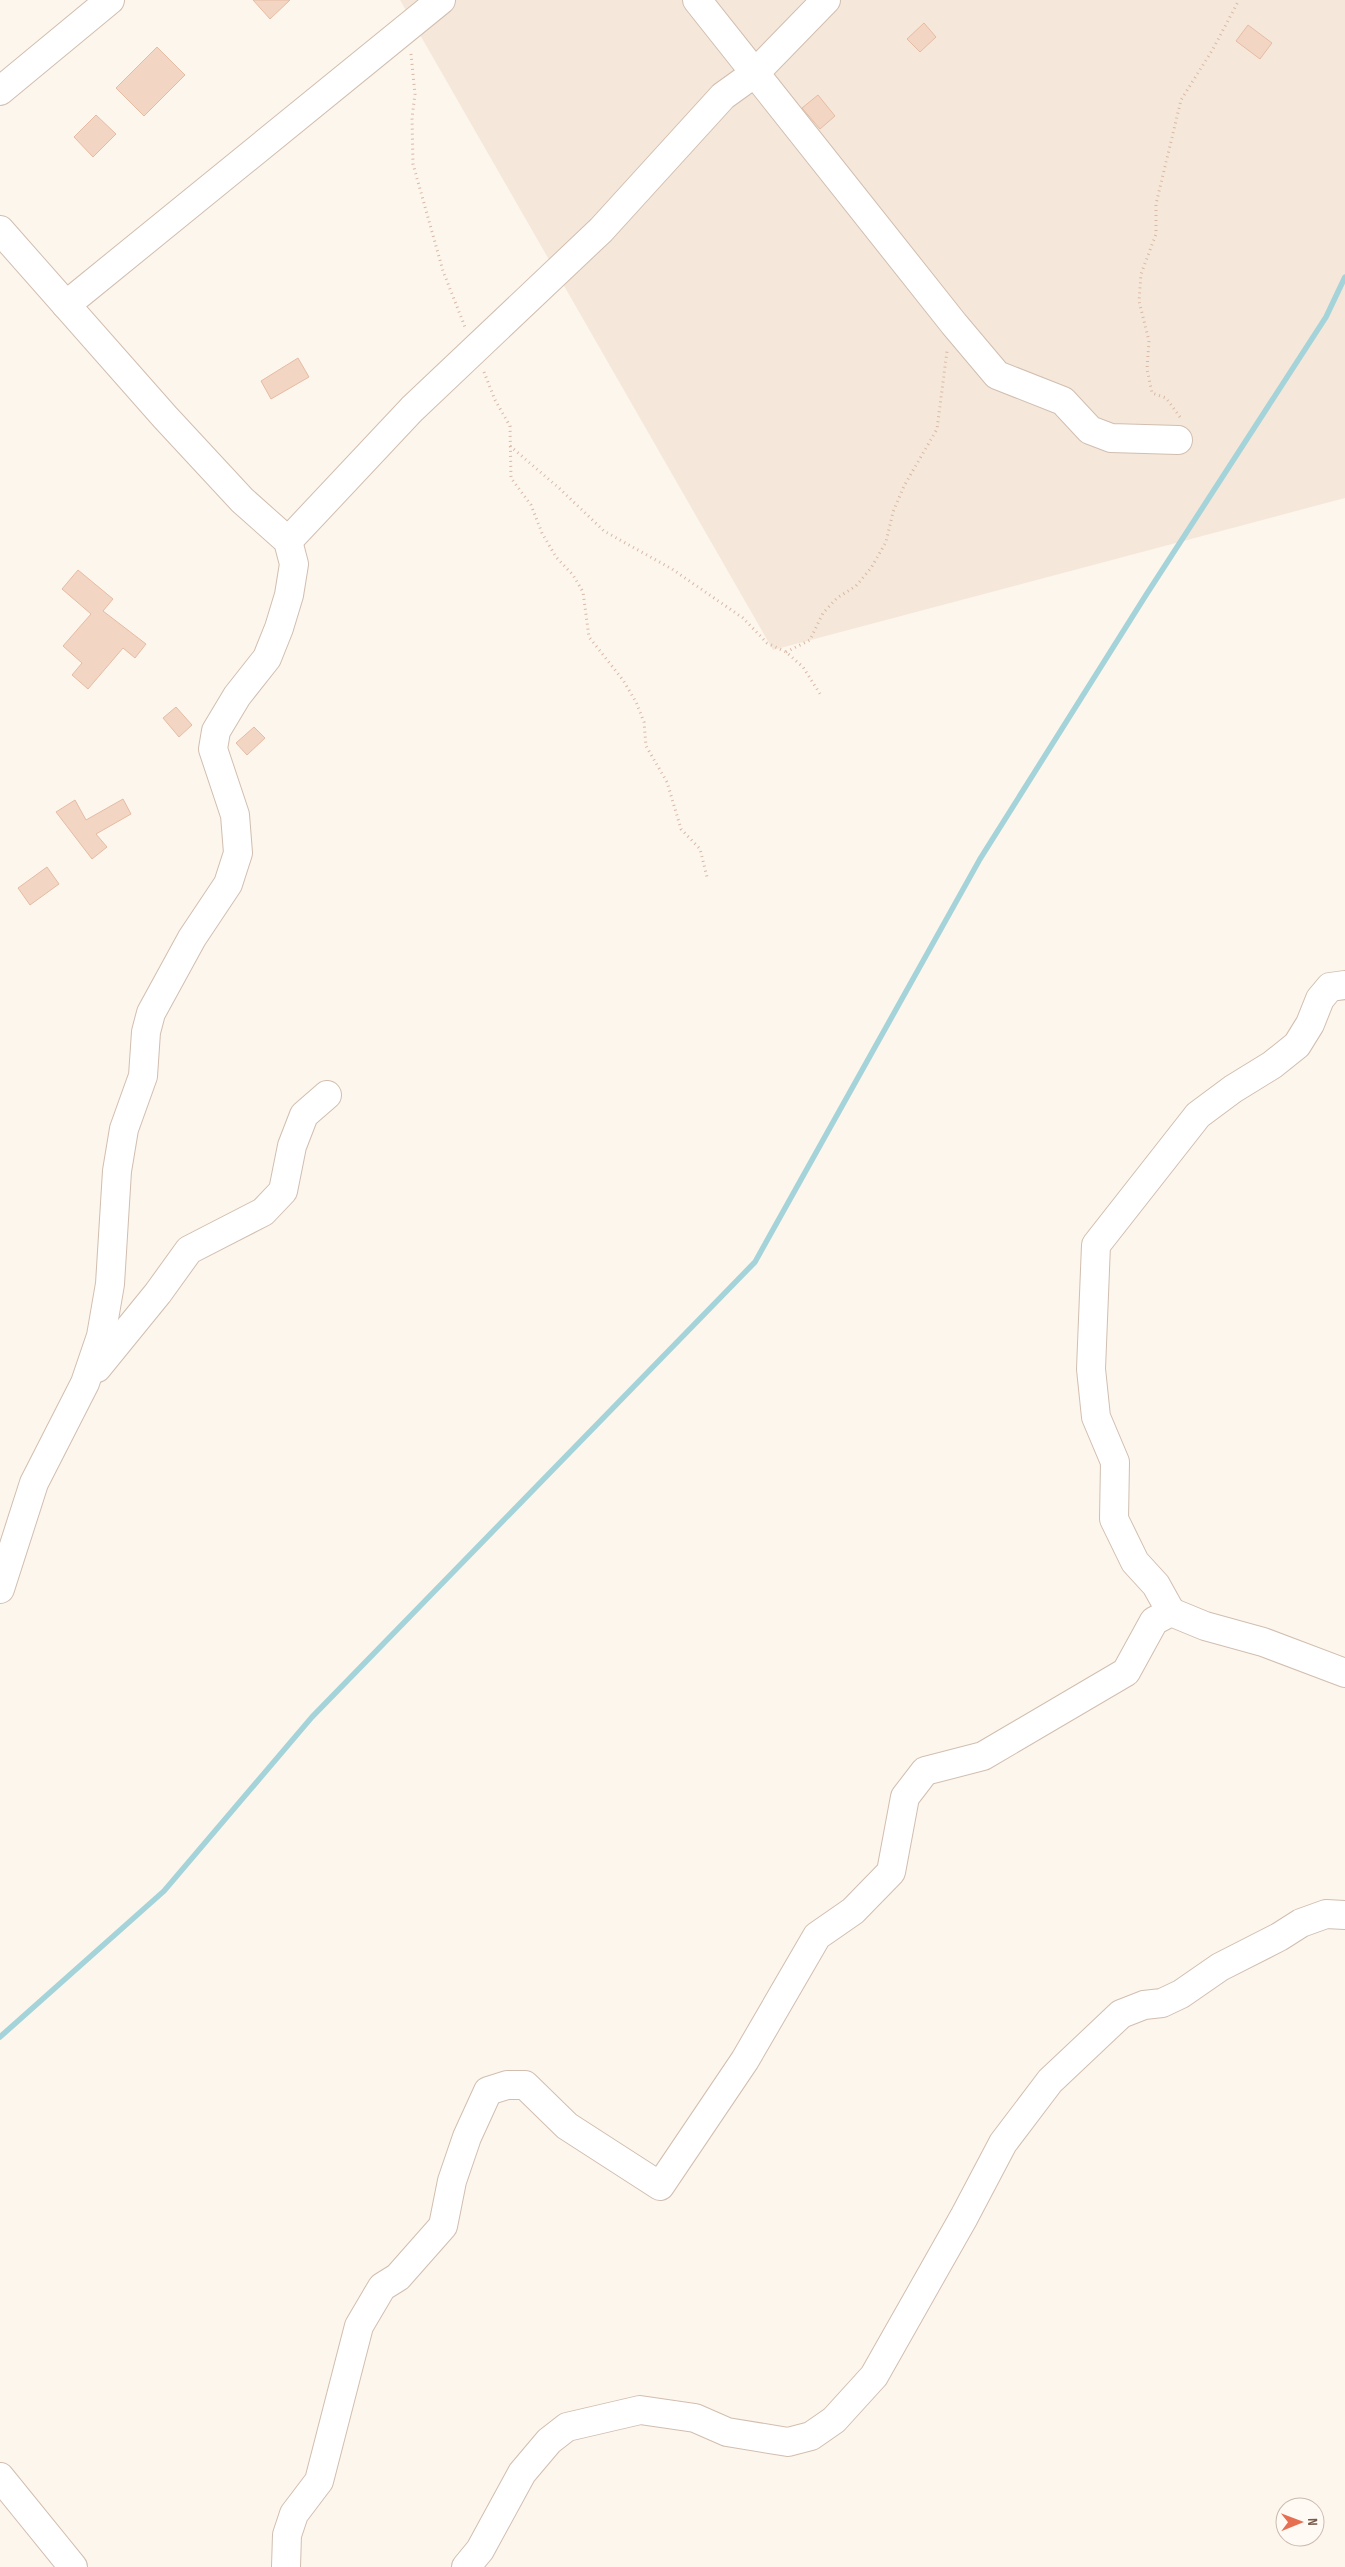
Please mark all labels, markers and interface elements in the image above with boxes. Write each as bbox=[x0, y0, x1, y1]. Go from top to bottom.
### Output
north arrow bbox=[1275, 2497, 1325, 2547]
text: N bbox=[1304, 2518, 1321, 2526]

